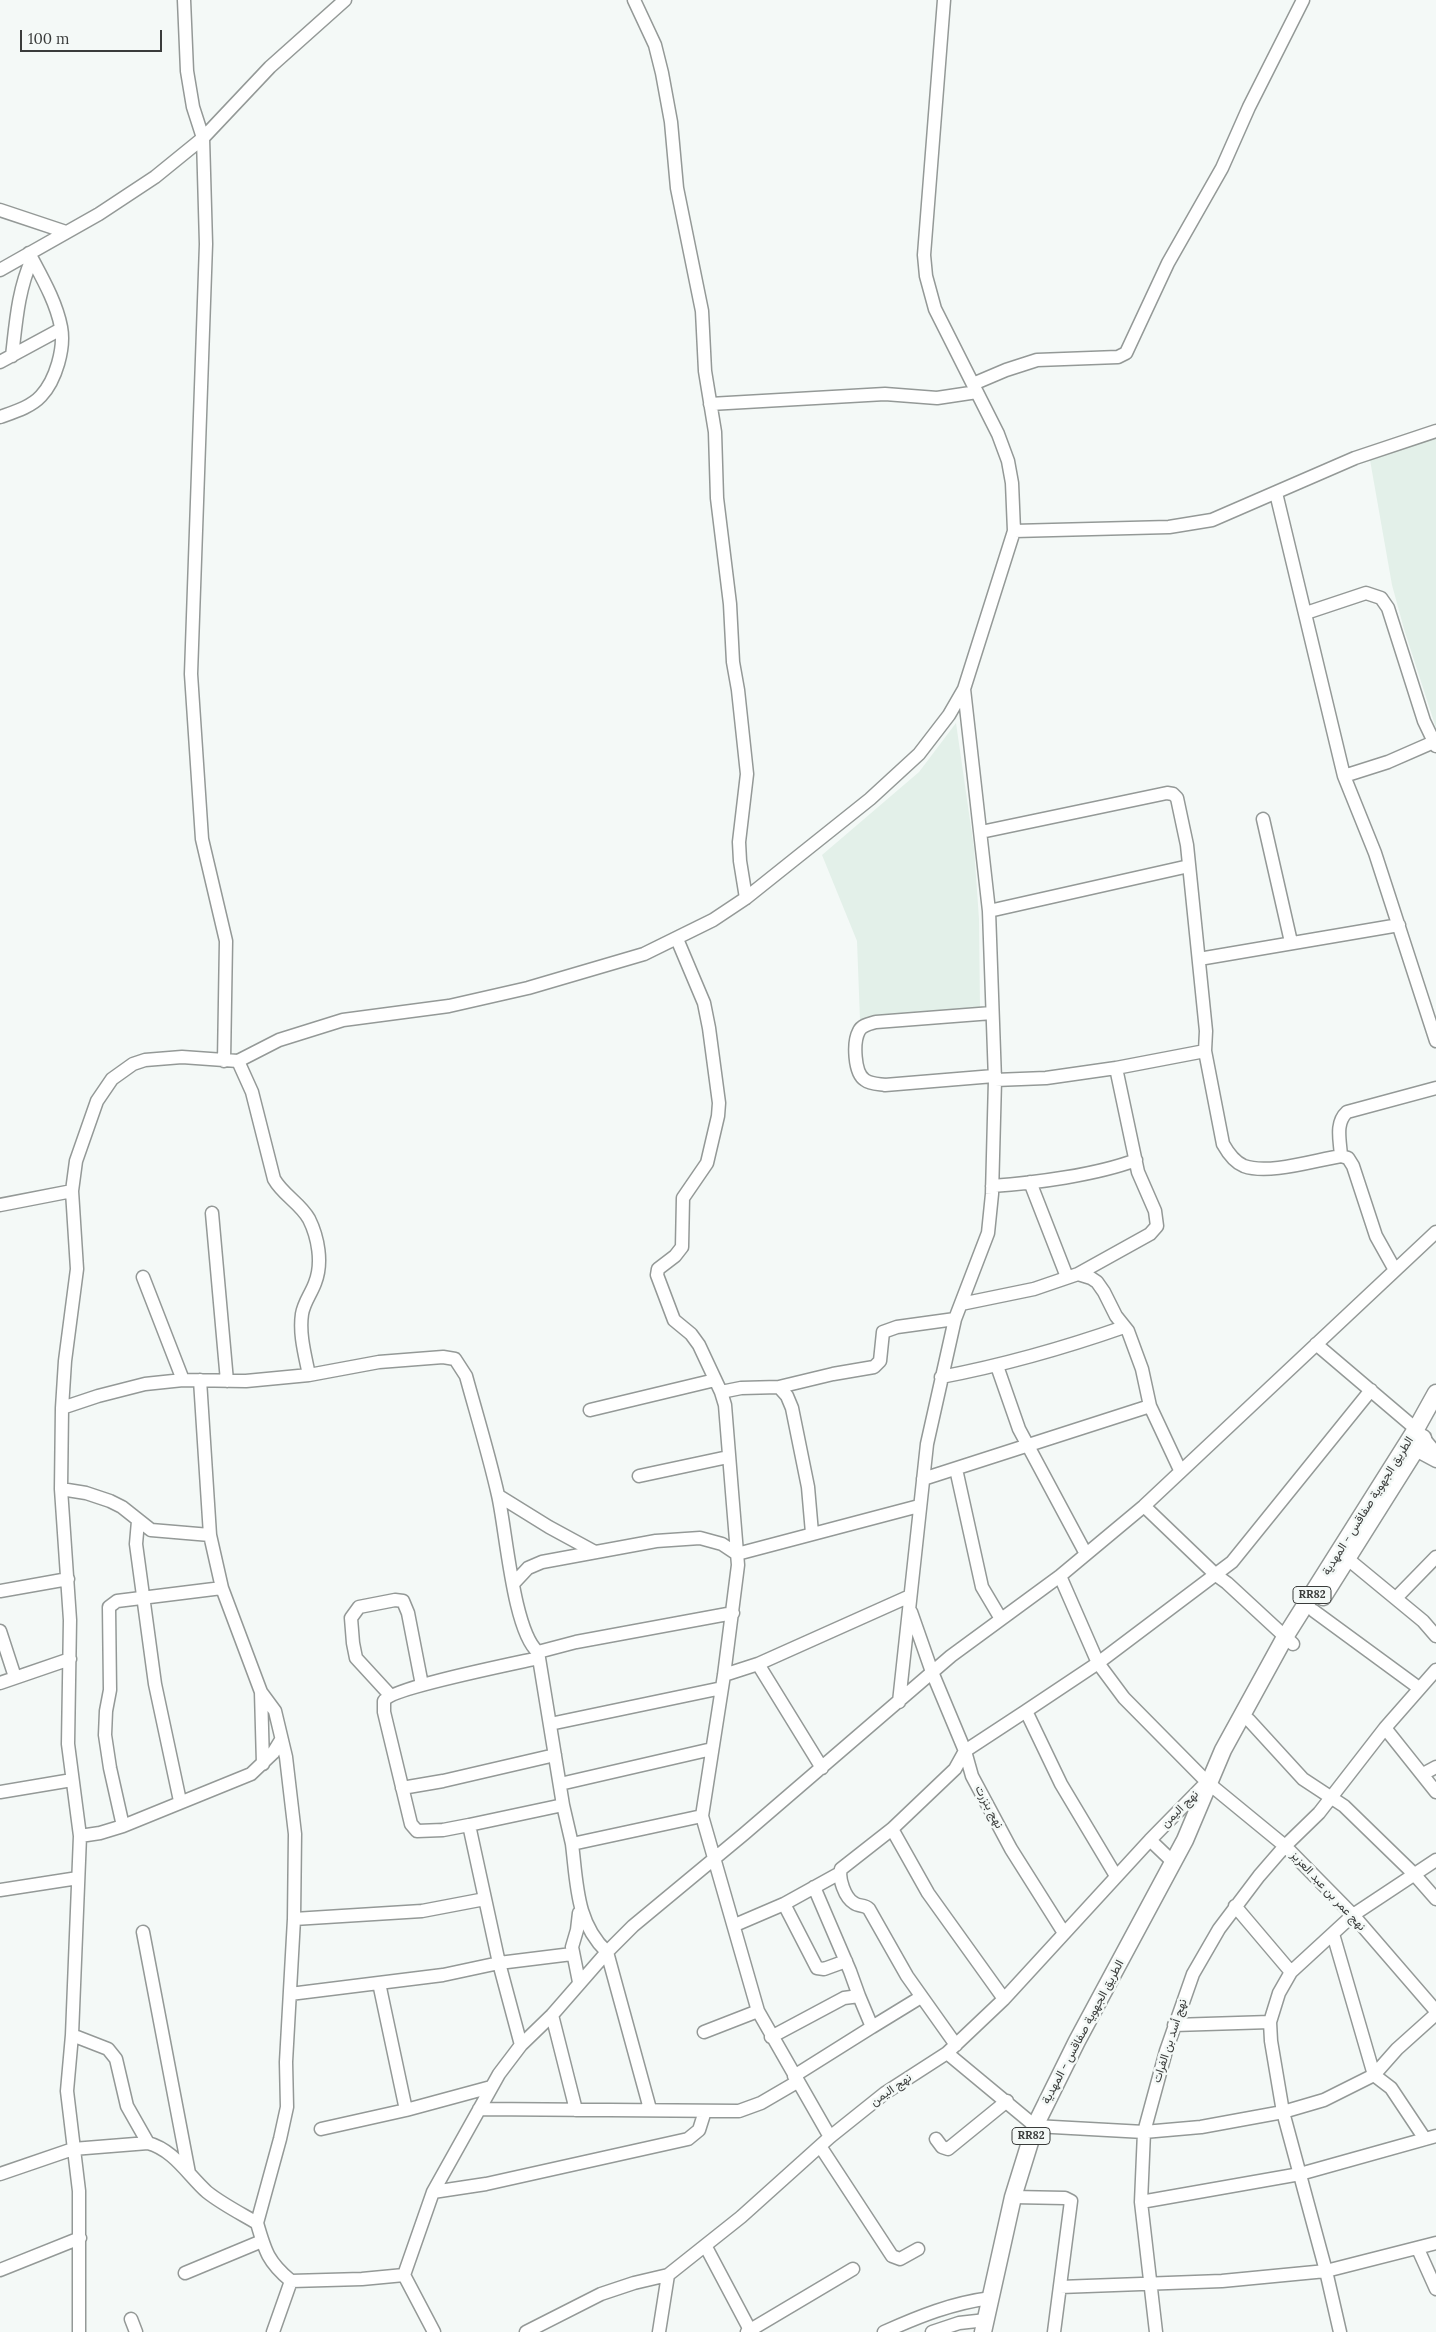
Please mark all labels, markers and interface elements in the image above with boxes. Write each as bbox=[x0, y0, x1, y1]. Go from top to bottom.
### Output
scale bar bbox=[22, 20, 165, 52]
text: 100 m bbox=[28, 29, 69, 48]
street label: الطريق الجهوية صفاقس - المهدية bbox=[1319, 1434, 1417, 1578]
road number: RR82 bbox=[1293, 1586, 1331, 1604]
street label: نهج بنزرت bbox=[972, 1783, 1006, 1831]
street label: نهج اليمن bbox=[1158, 1787, 1202, 1831]
street label: نهج عمر بن عبد العزيز bbox=[1287, 1848, 1369, 1934]
street label: الطريق الجهوية صفاقس - المهدية bbox=[1039, 1958, 1127, 2106]
street label: نهج أسد بن الفرات bbox=[1150, 1997, 1190, 2085]
street label: نهج اليمن bbox=[868, 2071, 914, 2109]
road number: RR82 bbox=[1012, 2128, 1050, 2144]

